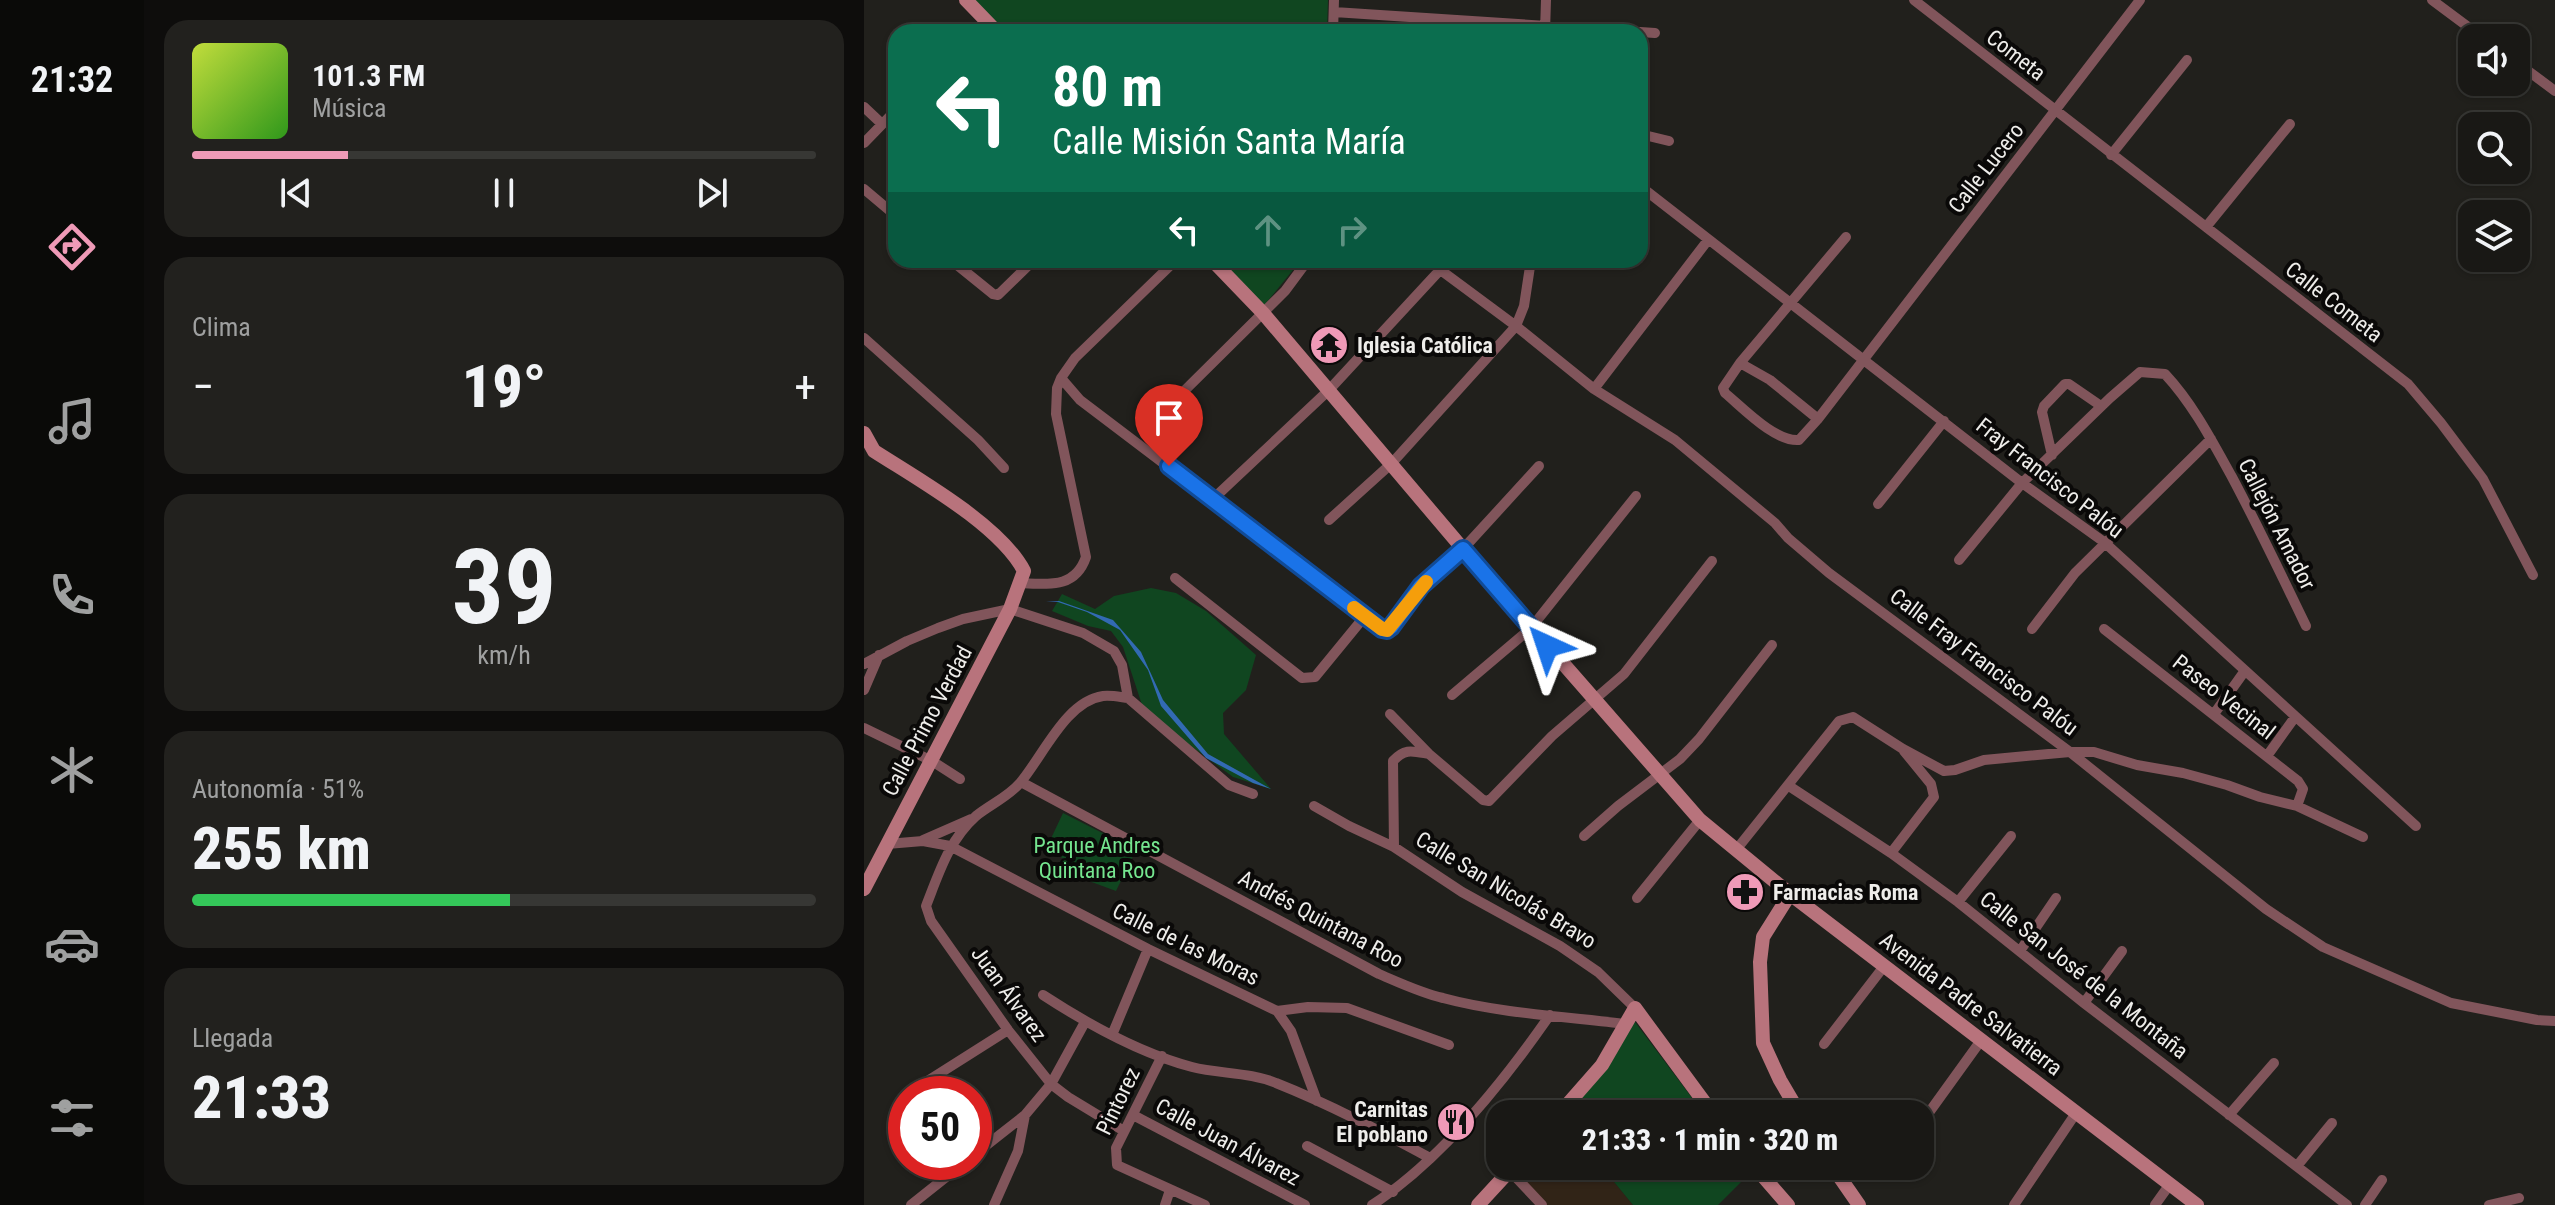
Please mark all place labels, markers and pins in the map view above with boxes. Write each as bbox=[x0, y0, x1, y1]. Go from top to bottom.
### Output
temple icon: Iglesia Católica bbox=[1308, 324, 1350, 366]
place label: Iglesia Católica bbox=[1357, 333, 1493, 358]
pin bbox=[1135, 384, 1203, 466]
pharmacy icon: Farmacias Roma bbox=[1724, 871, 1766, 913]
place label: Farmacias Roma bbox=[1773, 880, 1918, 905]
place label: Carnitas El poblano bbox=[1336, 1097, 1428, 1147]
restaurant icon: Carnitas El poblano bbox=[1435, 1101, 1477, 1143]

